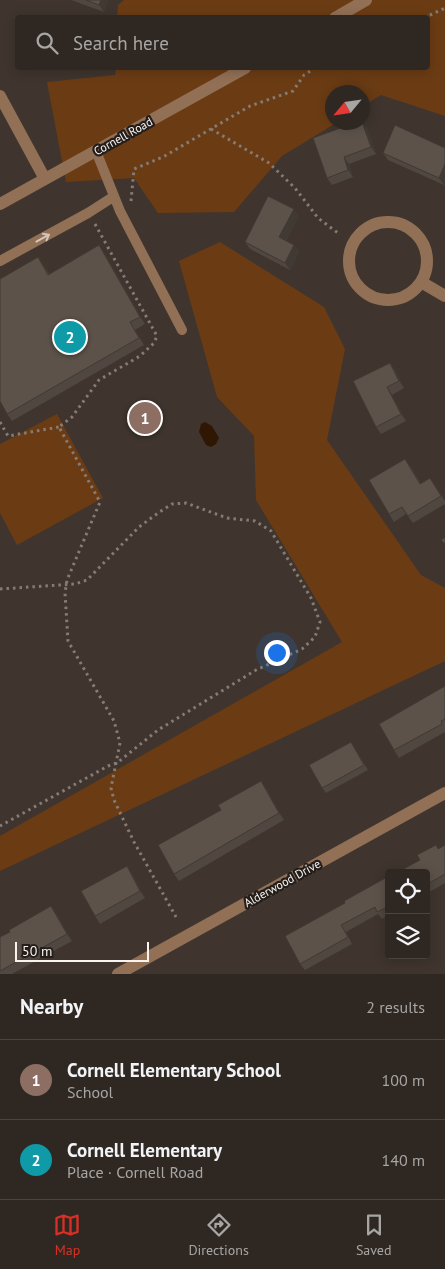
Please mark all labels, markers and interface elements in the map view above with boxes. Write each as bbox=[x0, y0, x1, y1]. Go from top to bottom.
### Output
search box bbox=[15, 15, 430, 70]
icon: search bbox=[33, 29, 61, 57]
text: Search here bbox=[73, 31, 169, 55]
north arrow bbox=[325, 85, 370, 130]
street label: Cornell Road bbox=[91, 114, 155, 158]
one-way arrow bbox=[35, 232, 50, 242]
pin: 2 bbox=[54, 318, 86, 356]
pin: 1 bbox=[129, 399, 161, 437]
your location bbox=[264, 640, 290, 666]
street label: Alderwood Drive bbox=[241, 856, 323, 910]
map controls bbox=[385, 869, 430, 959]
button: locate bbox=[385, 869, 430, 914]
button: layers bbox=[385, 914, 430, 959]
scale bar bbox=[15, 939, 149, 962]
text: 50 m bbox=[22, 942, 52, 960]
text: Nearby bbox=[20, 993, 83, 1020]
text: 2 results bbox=[366, 997, 425, 1017]
text: Cornell Elementary School bbox=[67, 1058, 281, 1082]
text: 1 bbox=[31, 1070, 41, 1090]
text: 100 m bbox=[382, 1070, 425, 1090]
text: School bbox=[67, 1082, 113, 1102]
text: Cornell Elementary bbox=[67, 1138, 222, 1162]
text: 2 bbox=[31, 1150, 41, 1170]
text: 140 m bbox=[382, 1150, 425, 1170]
text: Place · Cornell Road bbox=[67, 1162, 203, 1182]
tab: Map bbox=[53, 1211, 81, 1259]
tab: Directions bbox=[188, 1211, 249, 1259]
tab: Saved bbox=[356, 1211, 392, 1259]

